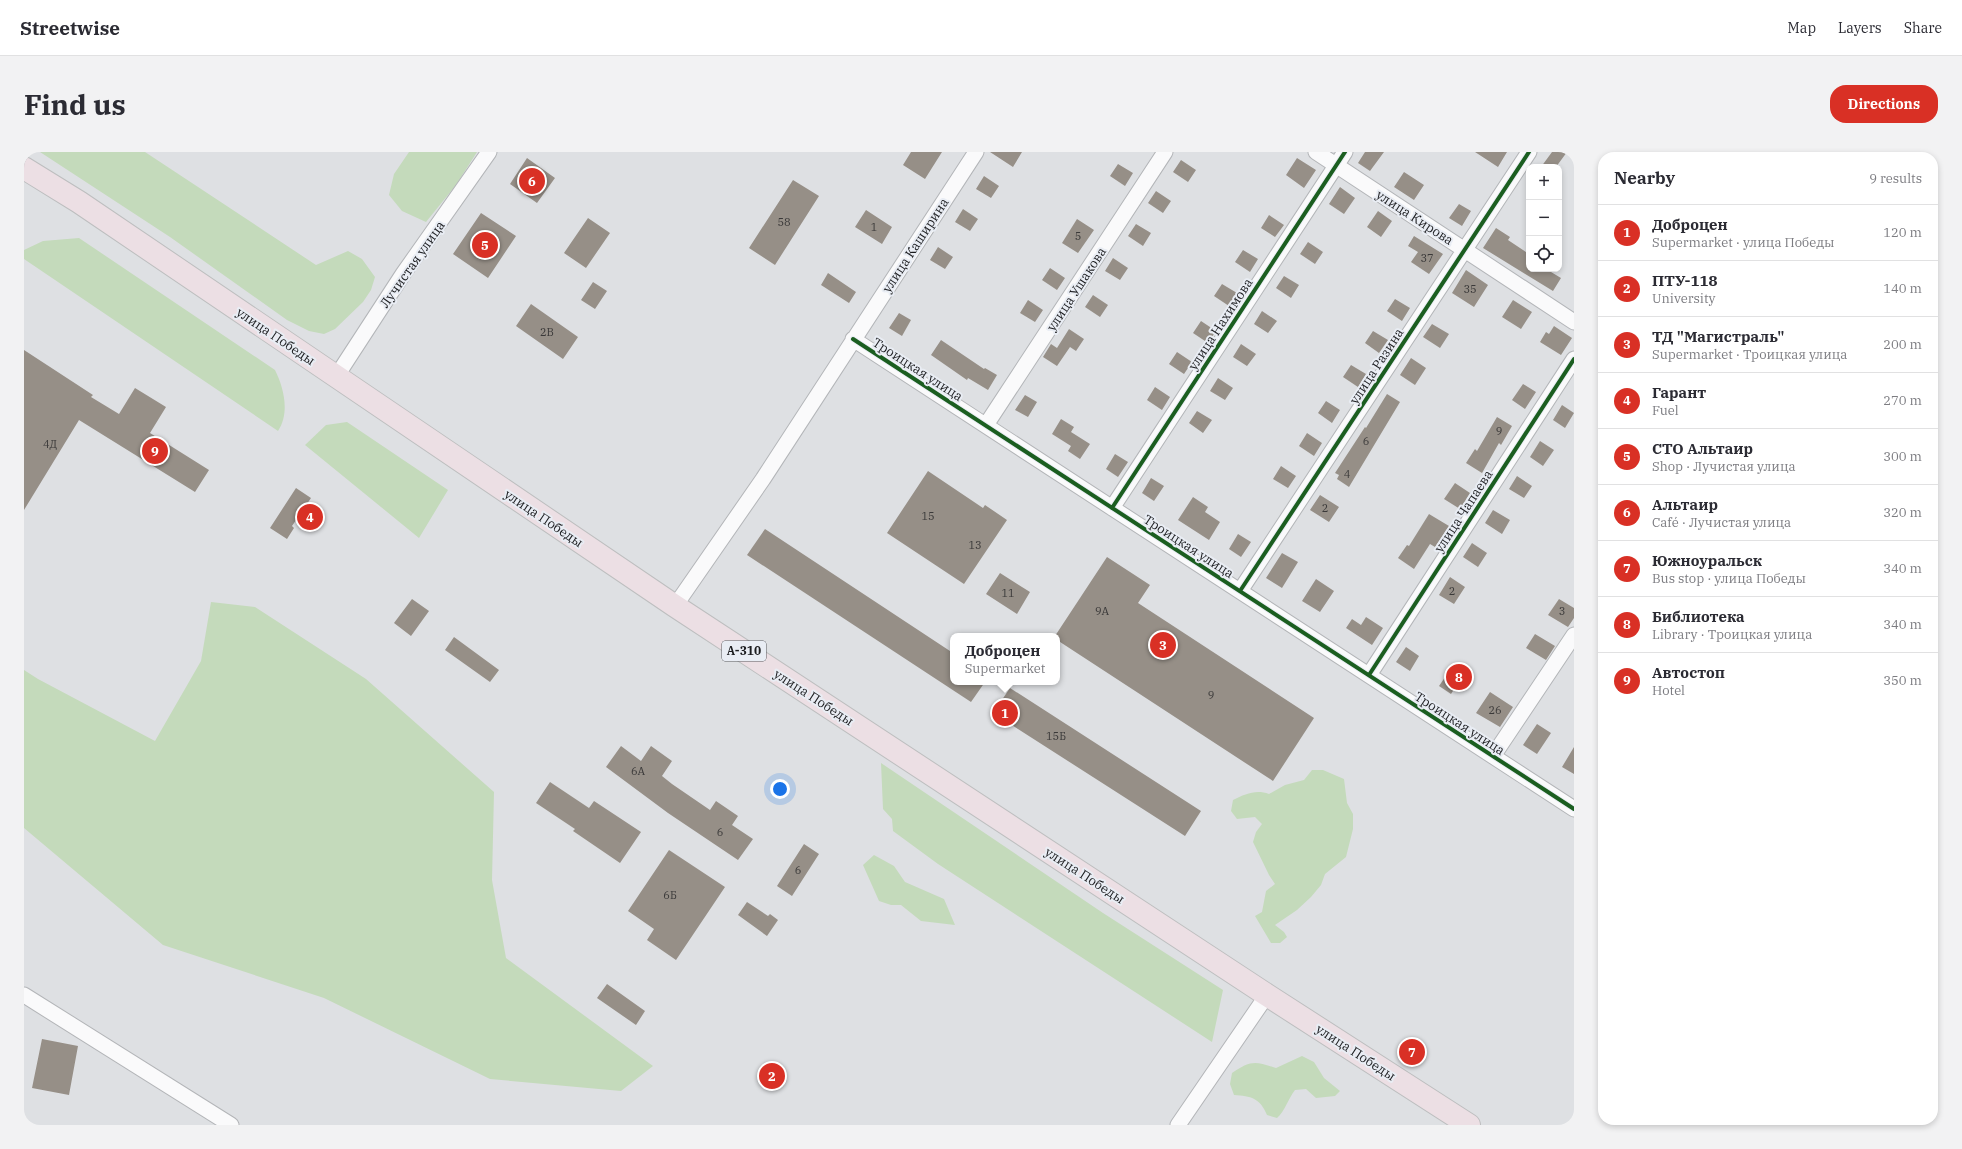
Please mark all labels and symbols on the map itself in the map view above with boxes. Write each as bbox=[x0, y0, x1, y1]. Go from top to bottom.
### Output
pin: 6 bbox=[519, 166, 545, 196]
street label: улица Кирова bbox=[1373, 186, 1457, 249]
street label: улица Каширина bbox=[878, 195, 952, 296]
house number: 58 bbox=[777, 215, 791, 229]
street label: Лучистая улица bbox=[376, 218, 449, 311]
house number: 1 bbox=[871, 220, 877, 234]
house number: 5 bbox=[1075, 229, 1081, 243]
pin: 5 bbox=[472, 230, 498, 260]
street label: улица Ушакова bbox=[1043, 244, 1110, 335]
house number: 37 bbox=[1420, 251, 1434, 265]
street label: улица Нахимова bbox=[1184, 275, 1256, 373]
house number: 35 bbox=[1463, 282, 1477, 296]
street label: улица Победы bbox=[233, 304, 318, 369]
house number: 2В bbox=[540, 325, 554, 339]
street label: улица Разина bbox=[1346, 325, 1407, 408]
street label: Троицкая улица bbox=[869, 334, 966, 405]
house number: 9 bbox=[1496, 424, 1502, 438]
house number: 6 bbox=[1363, 434, 1369, 448]
pin: 9 bbox=[142, 436, 168, 466]
house number: 4Д bbox=[43, 437, 57, 451]
house number: 4 bbox=[1344, 467, 1351, 481]
street label: улица Чапаева bbox=[1430, 467, 1496, 556]
street label: улица Победы bbox=[501, 486, 586, 551]
house number: 2 bbox=[1322, 501, 1328, 515]
pin: 4 bbox=[297, 502, 323, 532]
house number: 15 bbox=[921, 509, 935, 523]
street label: Троицкая улица bbox=[1140, 511, 1237, 582]
house number: 13 bbox=[968, 538, 982, 552]
house number: 2 bbox=[1449, 584, 1455, 598]
house number: 11 bbox=[1001, 586, 1015, 600]
house number: 9А bbox=[1095, 604, 1110, 618]
house number: 3 bbox=[1559, 604, 1565, 618]
pin: 3 bbox=[1150, 630, 1176, 660]
road number: А-310 bbox=[722, 641, 766, 661]
pin: 8 bbox=[1446, 662, 1472, 692]
street label: улица Победы bbox=[771, 665, 857, 729]
house number: 9 bbox=[1208, 688, 1214, 702]
street label: Троицкая улица bbox=[1411, 688, 1508, 759]
pin: 1 bbox=[992, 698, 1018, 728]
house number: 26 bbox=[1488, 703, 1502, 717]
house number: 15Б bbox=[1046, 729, 1066, 743]
house number: 6А bbox=[631, 764, 646, 778]
your location bbox=[770, 779, 790, 799]
house number: 6 bbox=[717, 825, 723, 839]
street label: улица Победы bbox=[1042, 843, 1128, 907]
house number: 6 bbox=[795, 863, 801, 877]
house number: 6Б bbox=[663, 888, 677, 902]
street label: улица Победы bbox=[1313, 1020, 1399, 1084]
pin: 7 bbox=[1399, 1037, 1425, 1067]
pin: 2 bbox=[759, 1061, 785, 1091]

